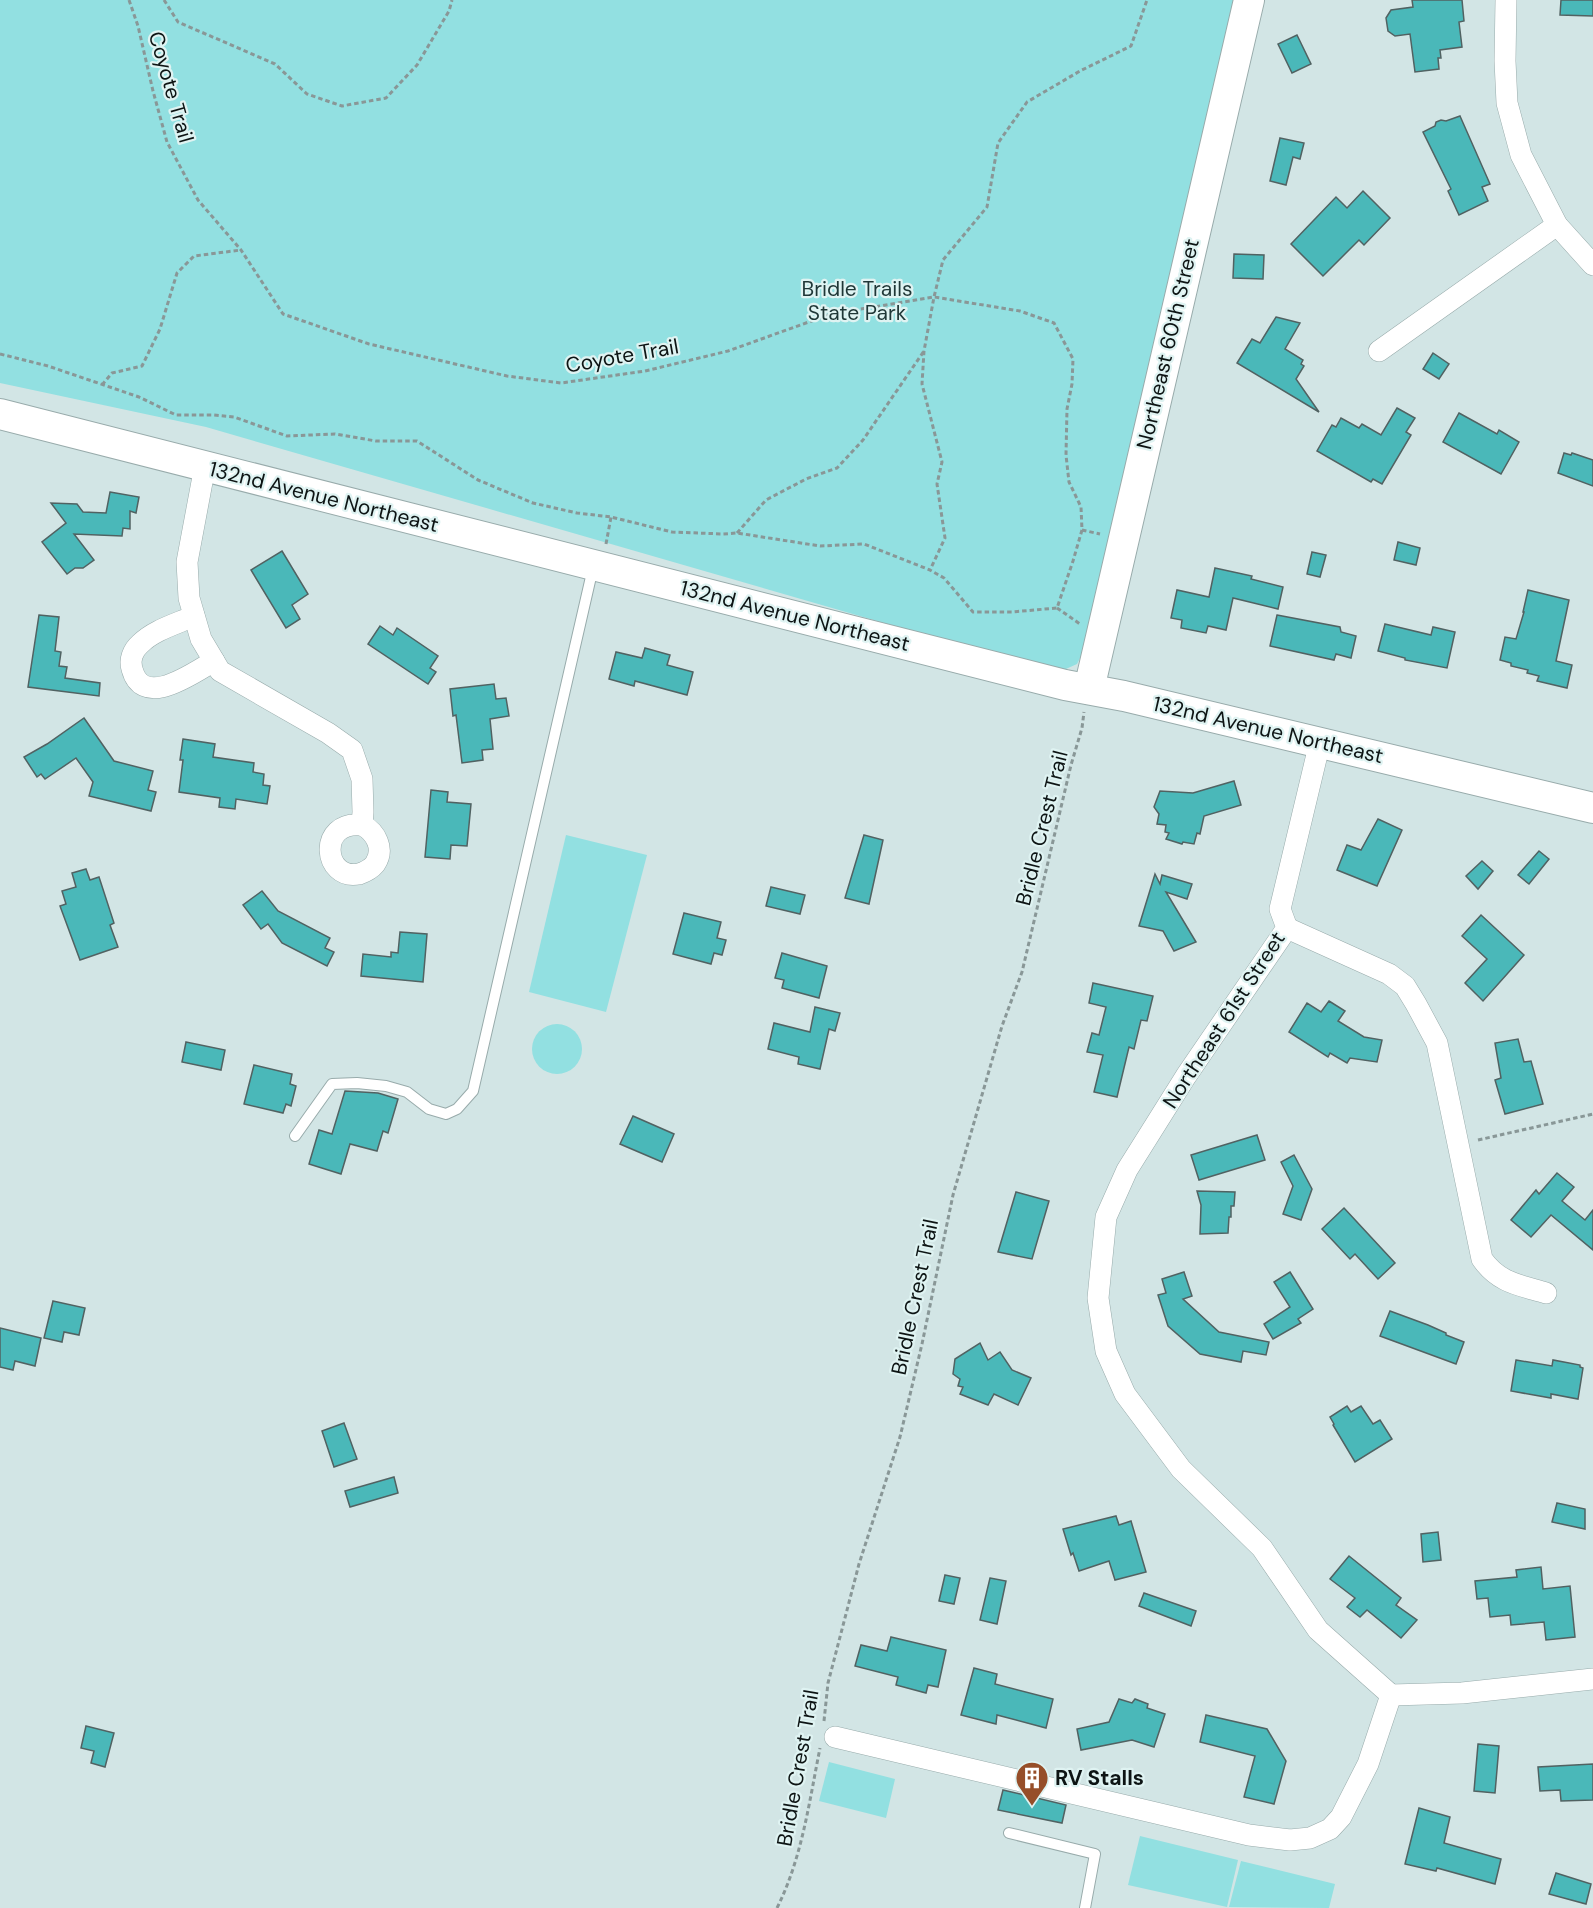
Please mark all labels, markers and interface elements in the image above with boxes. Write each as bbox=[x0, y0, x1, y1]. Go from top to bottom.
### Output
street label: Coyote Trail bbox=[142, 28, 200, 146]
street label: Northeast 60th Street bbox=[1130, 236, 1206, 452]
park label: Bridle Trails State Park bbox=[802, 275, 912, 327]
street label: Coyote Trail bbox=[563, 332, 681, 380]
street label: 132nd Avenue Northeast bbox=[206, 455, 442, 539]
street label: 132nd Avenue Northeast bbox=[677, 574, 913, 658]
street label: 132nd Avenue Northeast bbox=[1150, 690, 1386, 770]
street label: Bridle Crest Trail bbox=[1009, 748, 1075, 908]
street label: Northeast 61st Street bbox=[1156, 926, 1292, 1114]
street label: Bridle Crest Trail bbox=[885, 1217, 945, 1377]
street label: Bridle Crest Trail bbox=[770, 1687, 826, 1849]
building icon: RV Stalls bbox=[1014, 1760, 1050, 1807]
place label: RV Stalls bbox=[1055, 1764, 1144, 1792]

